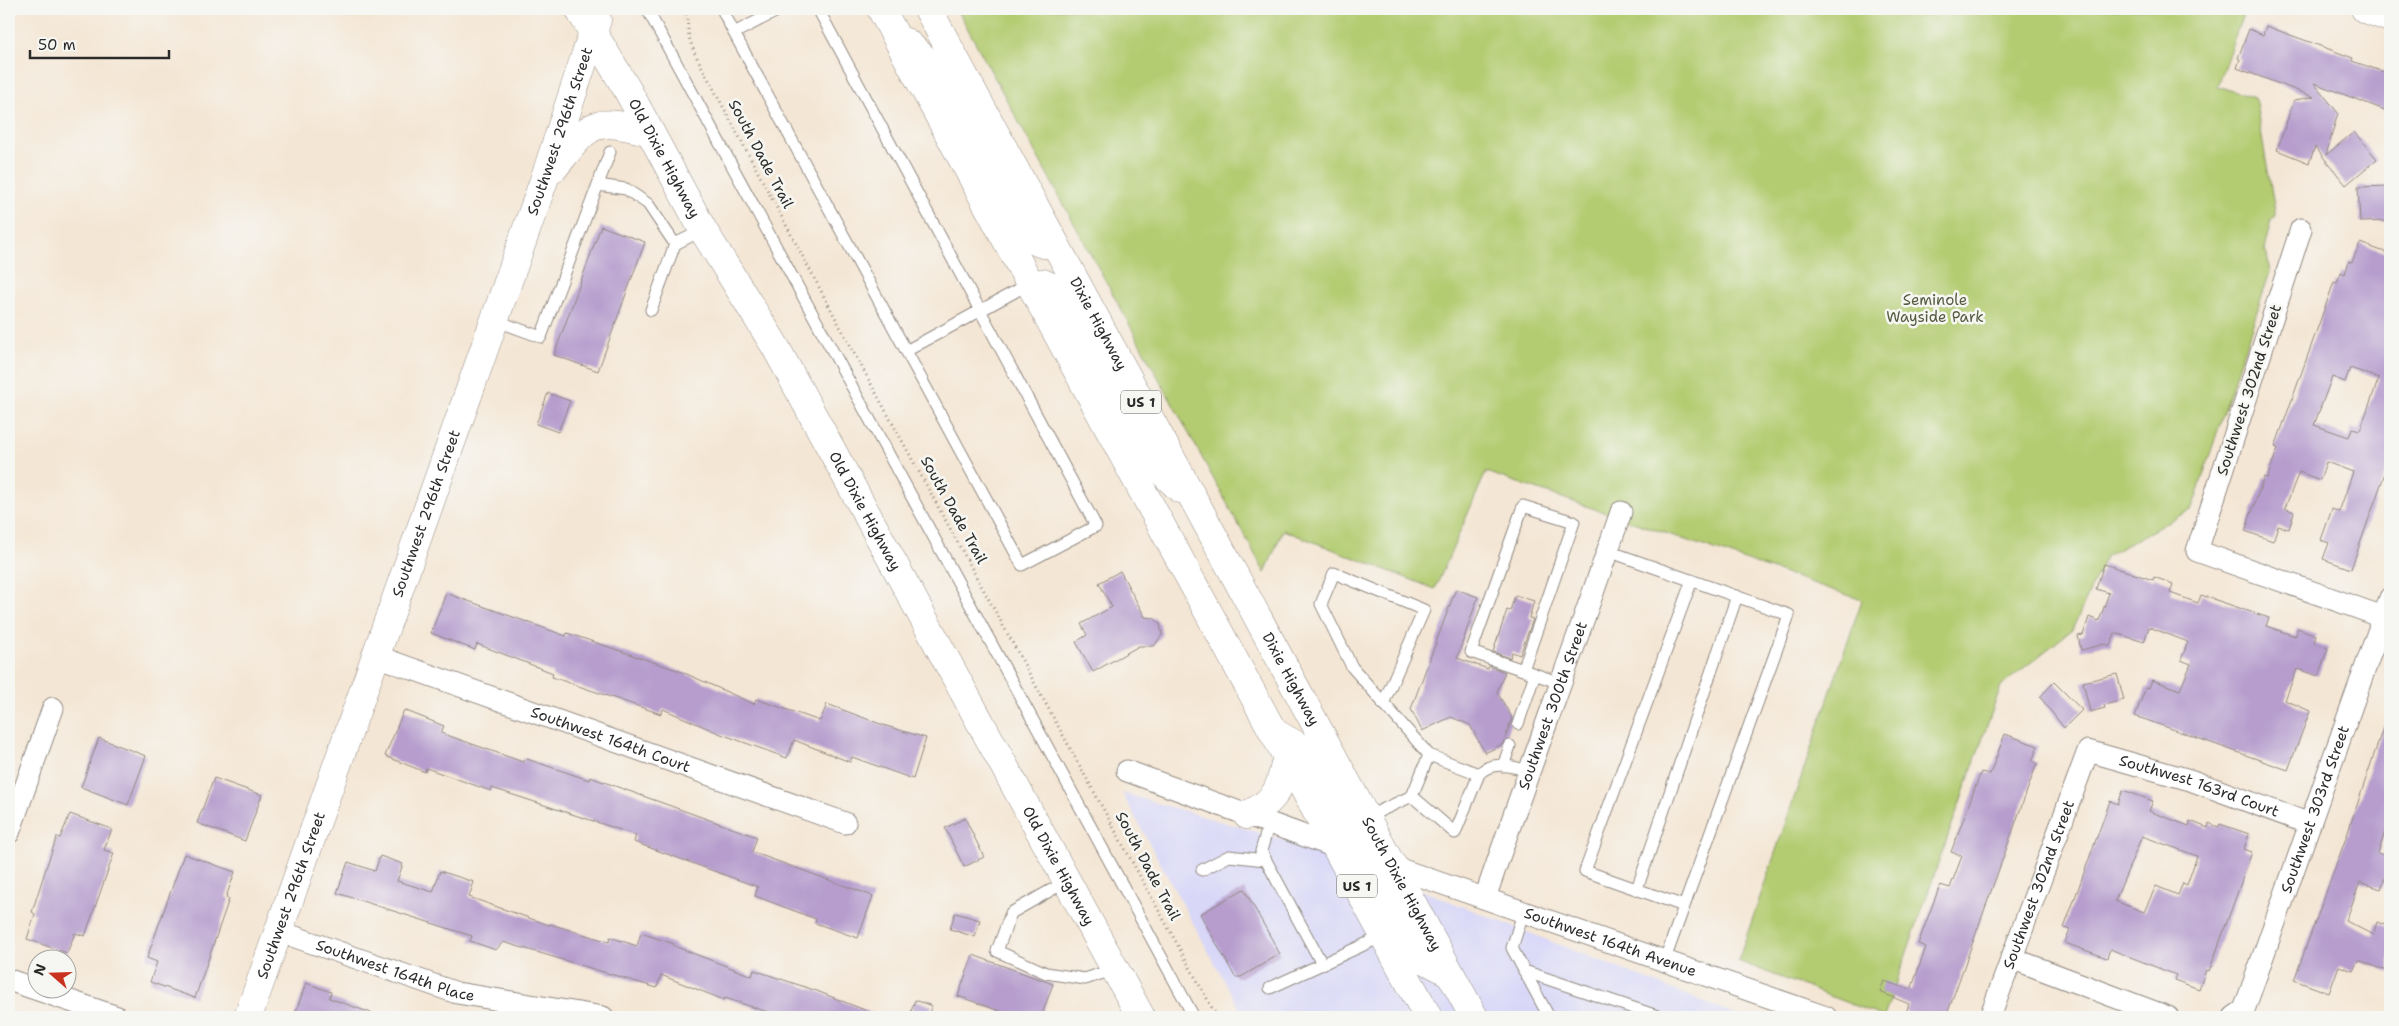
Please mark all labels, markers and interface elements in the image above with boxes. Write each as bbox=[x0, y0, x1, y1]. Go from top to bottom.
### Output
scale bar bbox=[30, 28, 169, 60]
text: 50 m bbox=[38, 35, 76, 55]
street label: Southwest 296th Street bbox=[522, 45, 597, 218]
street label: Old Dixie Highway bbox=[624, 95, 705, 222]
street label: South Dade Trail bbox=[724, 96, 798, 212]
street label: Dixie Highway bbox=[1065, 274, 1132, 374]
park label: Seminole Wayside Park bbox=[1886, 290, 1984, 327]
street label: Southwest 302nd Street bbox=[2212, 302, 2286, 478]
road number: US 1 bbox=[1121, 391, 1161, 414]
street label: Southwest 296th Street bbox=[387, 427, 465, 600]
street label: Old Dixie Highway bbox=[824, 448, 906, 574]
street label: South Dade Trail bbox=[916, 453, 992, 568]
street label: Southwest 300th Street bbox=[1514, 619, 1592, 792]
street label: Dixie Highway bbox=[1258, 629, 1324, 729]
street label: Southwest 164th Court bbox=[528, 702, 693, 777]
street label: Southwest 303rd Street bbox=[2276, 723, 2354, 896]
street label: Southwest 163rd Court bbox=[2117, 750, 2282, 822]
street label: Southwest 302nd Street bbox=[1998, 797, 2079, 972]
street label: Old Dixie Highway bbox=[1018, 802, 1099, 929]
street label: South Dade Trail bbox=[1111, 808, 1185, 924]
street label: Southwest 296th Street bbox=[252, 809, 330, 982]
street label: South Dixie Highway bbox=[1357, 813, 1446, 955]
road number: US 1 bbox=[1337, 874, 1377, 898]
street label: Southwest 164th Avenue bbox=[1521, 903, 1699, 981]
street label: Southwest 164th Place bbox=[313, 935, 476, 1006]
north arrow bbox=[28, 948, 78, 998]
text: N bbox=[29, 961, 50, 978]

